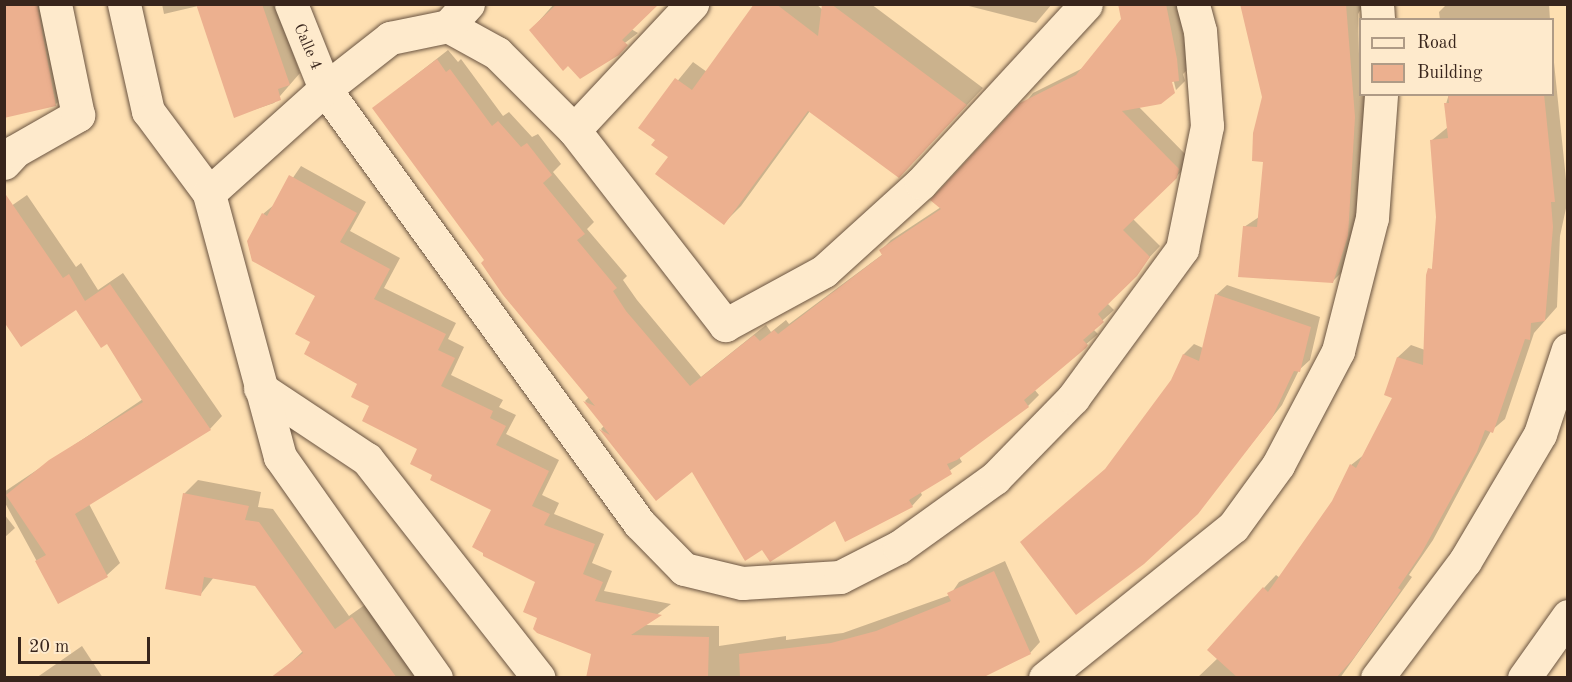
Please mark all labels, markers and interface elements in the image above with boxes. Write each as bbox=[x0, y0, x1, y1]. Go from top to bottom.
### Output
legend bbox=[1359, 18, 1554, 96]
street label: Calle 4 bbox=[289, 21, 325, 73]
text: Road bbox=[1417, 34, 1457, 52]
text: Building bbox=[1417, 64, 1482, 82]
scale bar bbox=[21, 625, 153, 663]
text: 20 m bbox=[29, 638, 69, 656]

